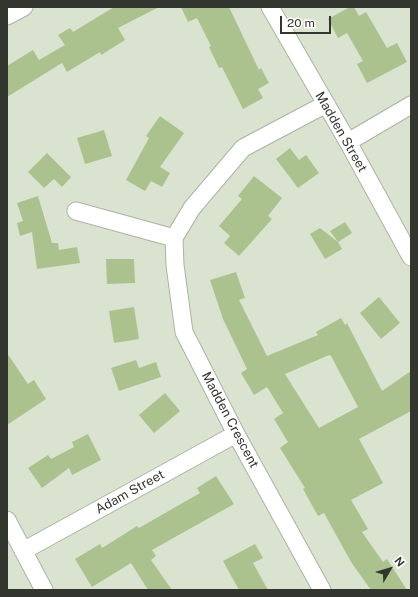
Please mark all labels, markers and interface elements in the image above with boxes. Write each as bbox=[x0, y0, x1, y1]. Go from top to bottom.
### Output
scale bar bbox=[282, 8, 333, 34]
text: 20 m bbox=[287, 16, 315, 30]
street label: Madden Street bbox=[312, 89, 370, 175]
street label: Madden Crescent bbox=[198, 369, 262, 471]
street label: Adam Street bbox=[93, 467, 167, 517]
north arrow bbox=[370, 549, 410, 589]
text: N bbox=[392, 555, 407, 569]

